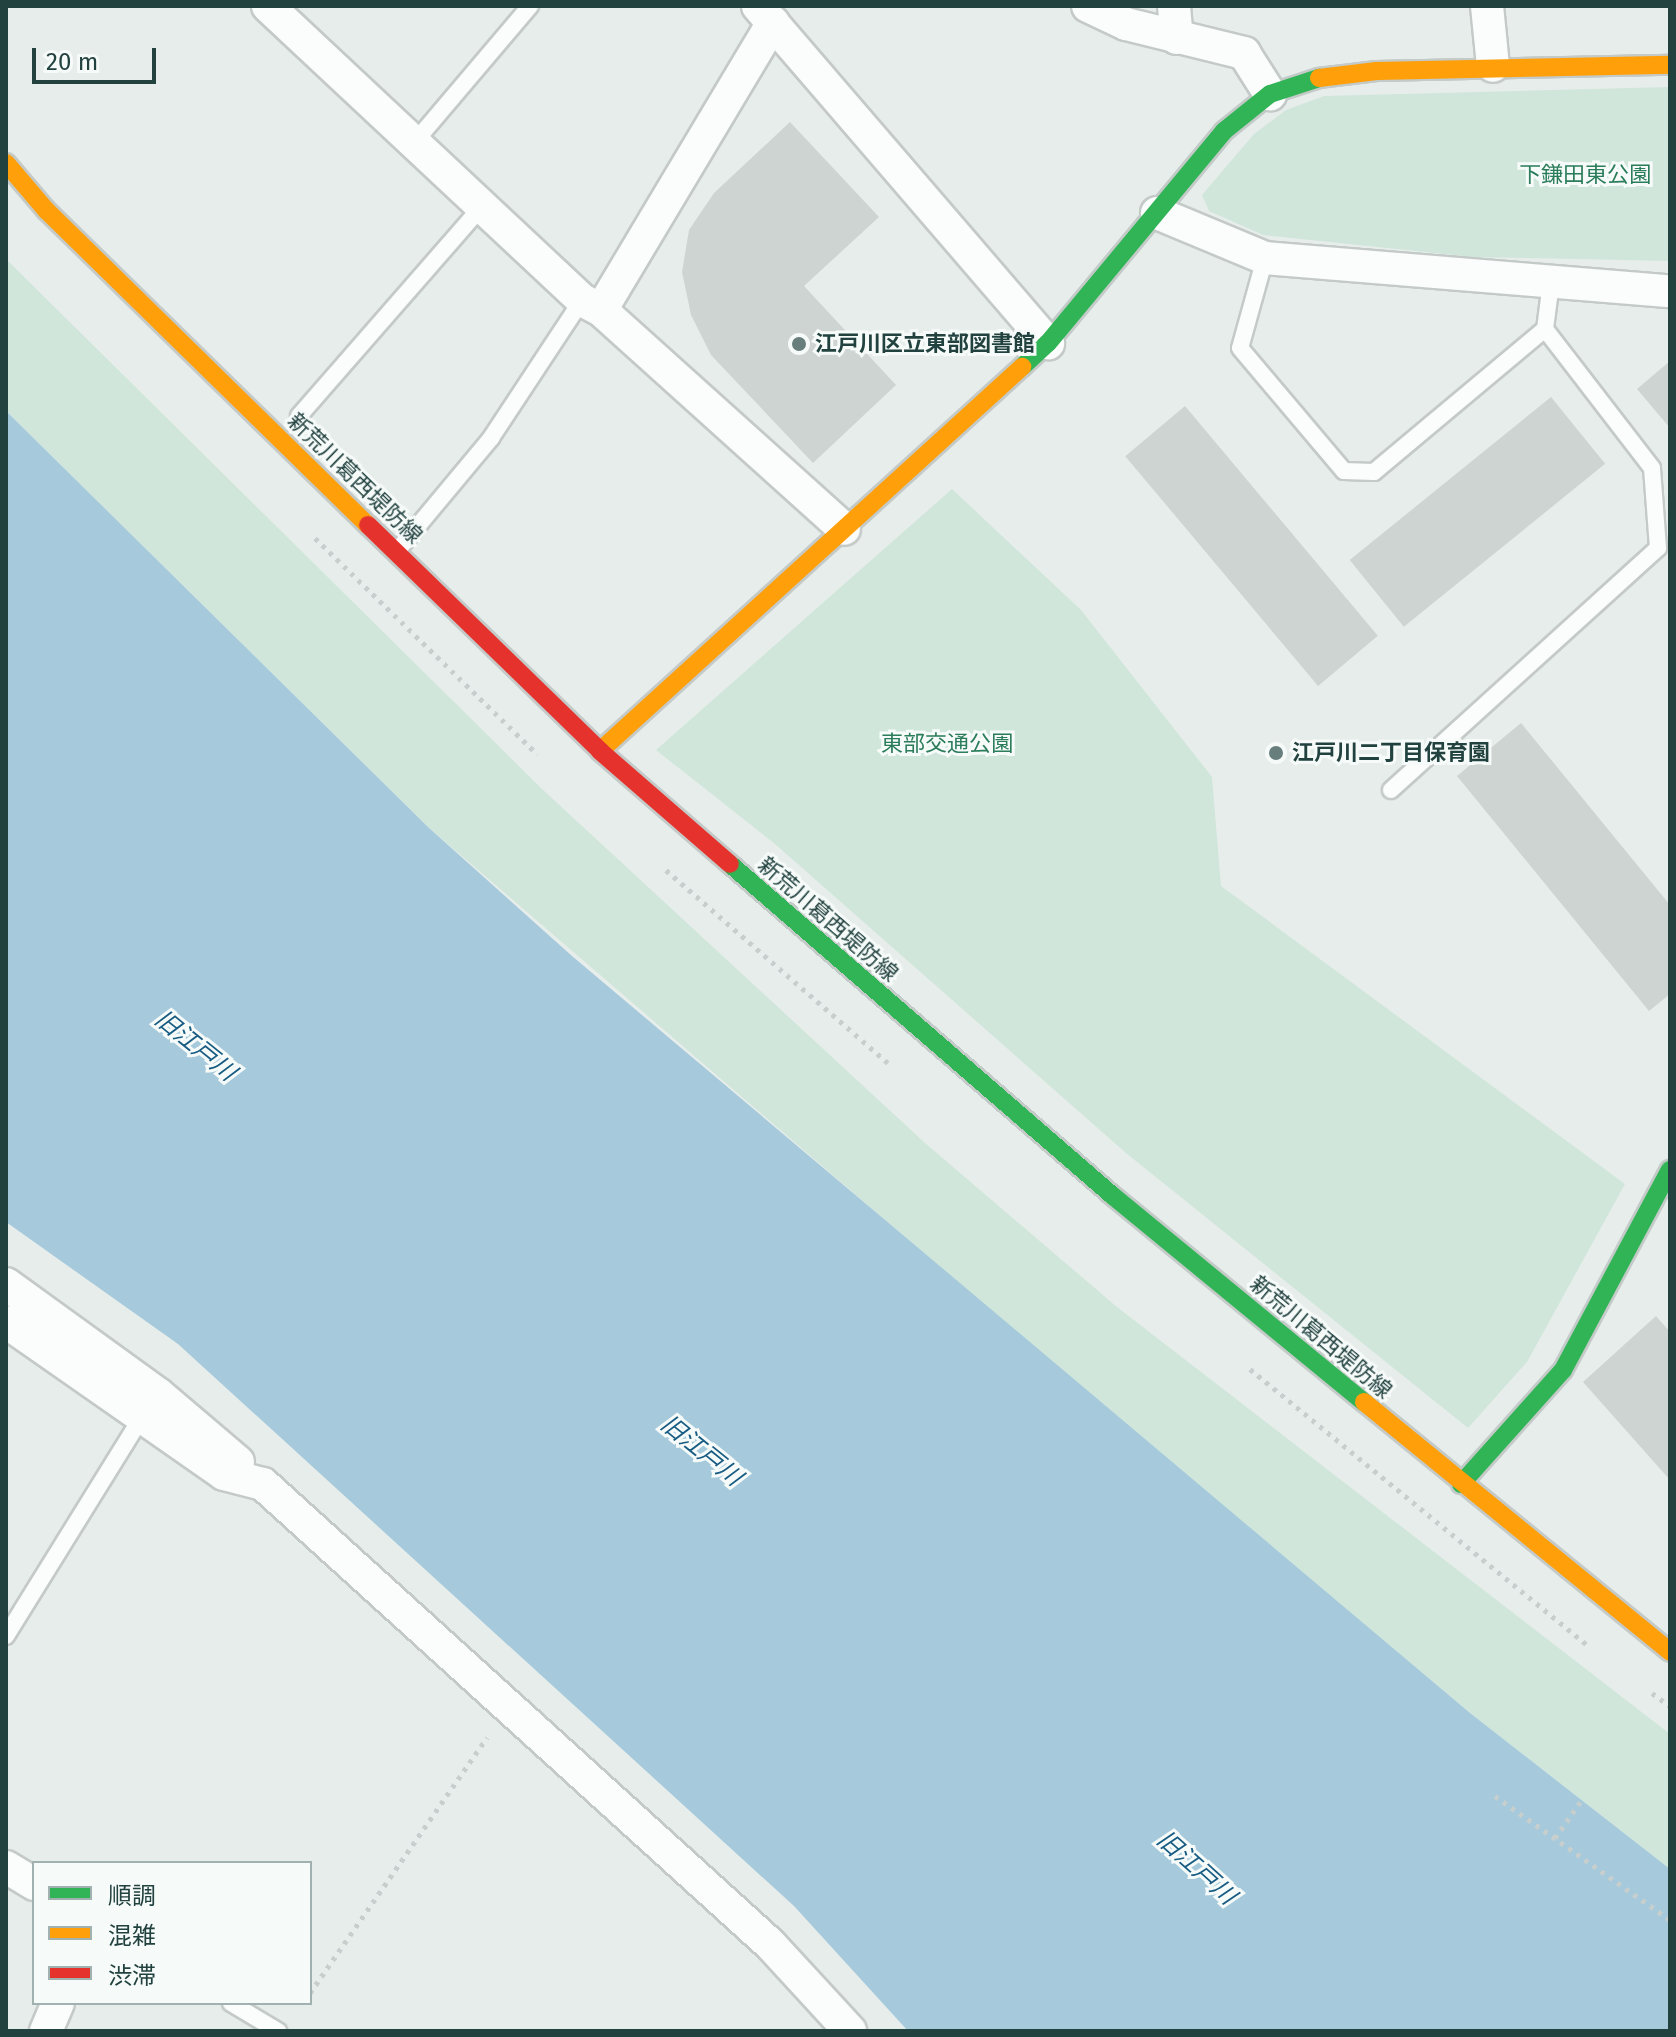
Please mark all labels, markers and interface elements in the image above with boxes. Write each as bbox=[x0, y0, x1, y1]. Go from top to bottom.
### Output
scale bar bbox=[36, 32, 160, 82]
text: 20 m bbox=[46, 48, 98, 76]
park label: 下鎌田東公園 bbox=[1519, 162, 1651, 188]
place label: 江戸川区立東部図書館 bbox=[815, 331, 1035, 357]
marker: 江戸川区立東部図書館 bbox=[790, 335, 808, 353]
street label: 新荒川葛西堤防線 bbox=[283, 407, 427, 549]
park label: 東部交通公園 bbox=[881, 731, 1013, 757]
place label: 江戸川二丁目保育園 bbox=[1292, 740, 1490, 766]
marker: 江戸川二丁目保育園 bbox=[1267, 744, 1285, 762]
street label: 新荒川葛西堤防線 bbox=[753, 851, 903, 987]
water label: 旧江戸川 bbox=[149, 1005, 241, 1087]
street label: 新荒川葛西堤防線 bbox=[1245, 1270, 1397, 1404]
water label: 旧江戸川 bbox=[655, 1410, 747, 1492]
water label: 旧江戸川 bbox=[1151, 1825, 1241, 1911]
legend bbox=[32, 1861, 312, 2005]
text: 順調 bbox=[108, 1882, 156, 1910]
text: 混雑 bbox=[108, 1922, 156, 1950]
text: 渋滞 bbox=[108, 1962, 156, 1990]

